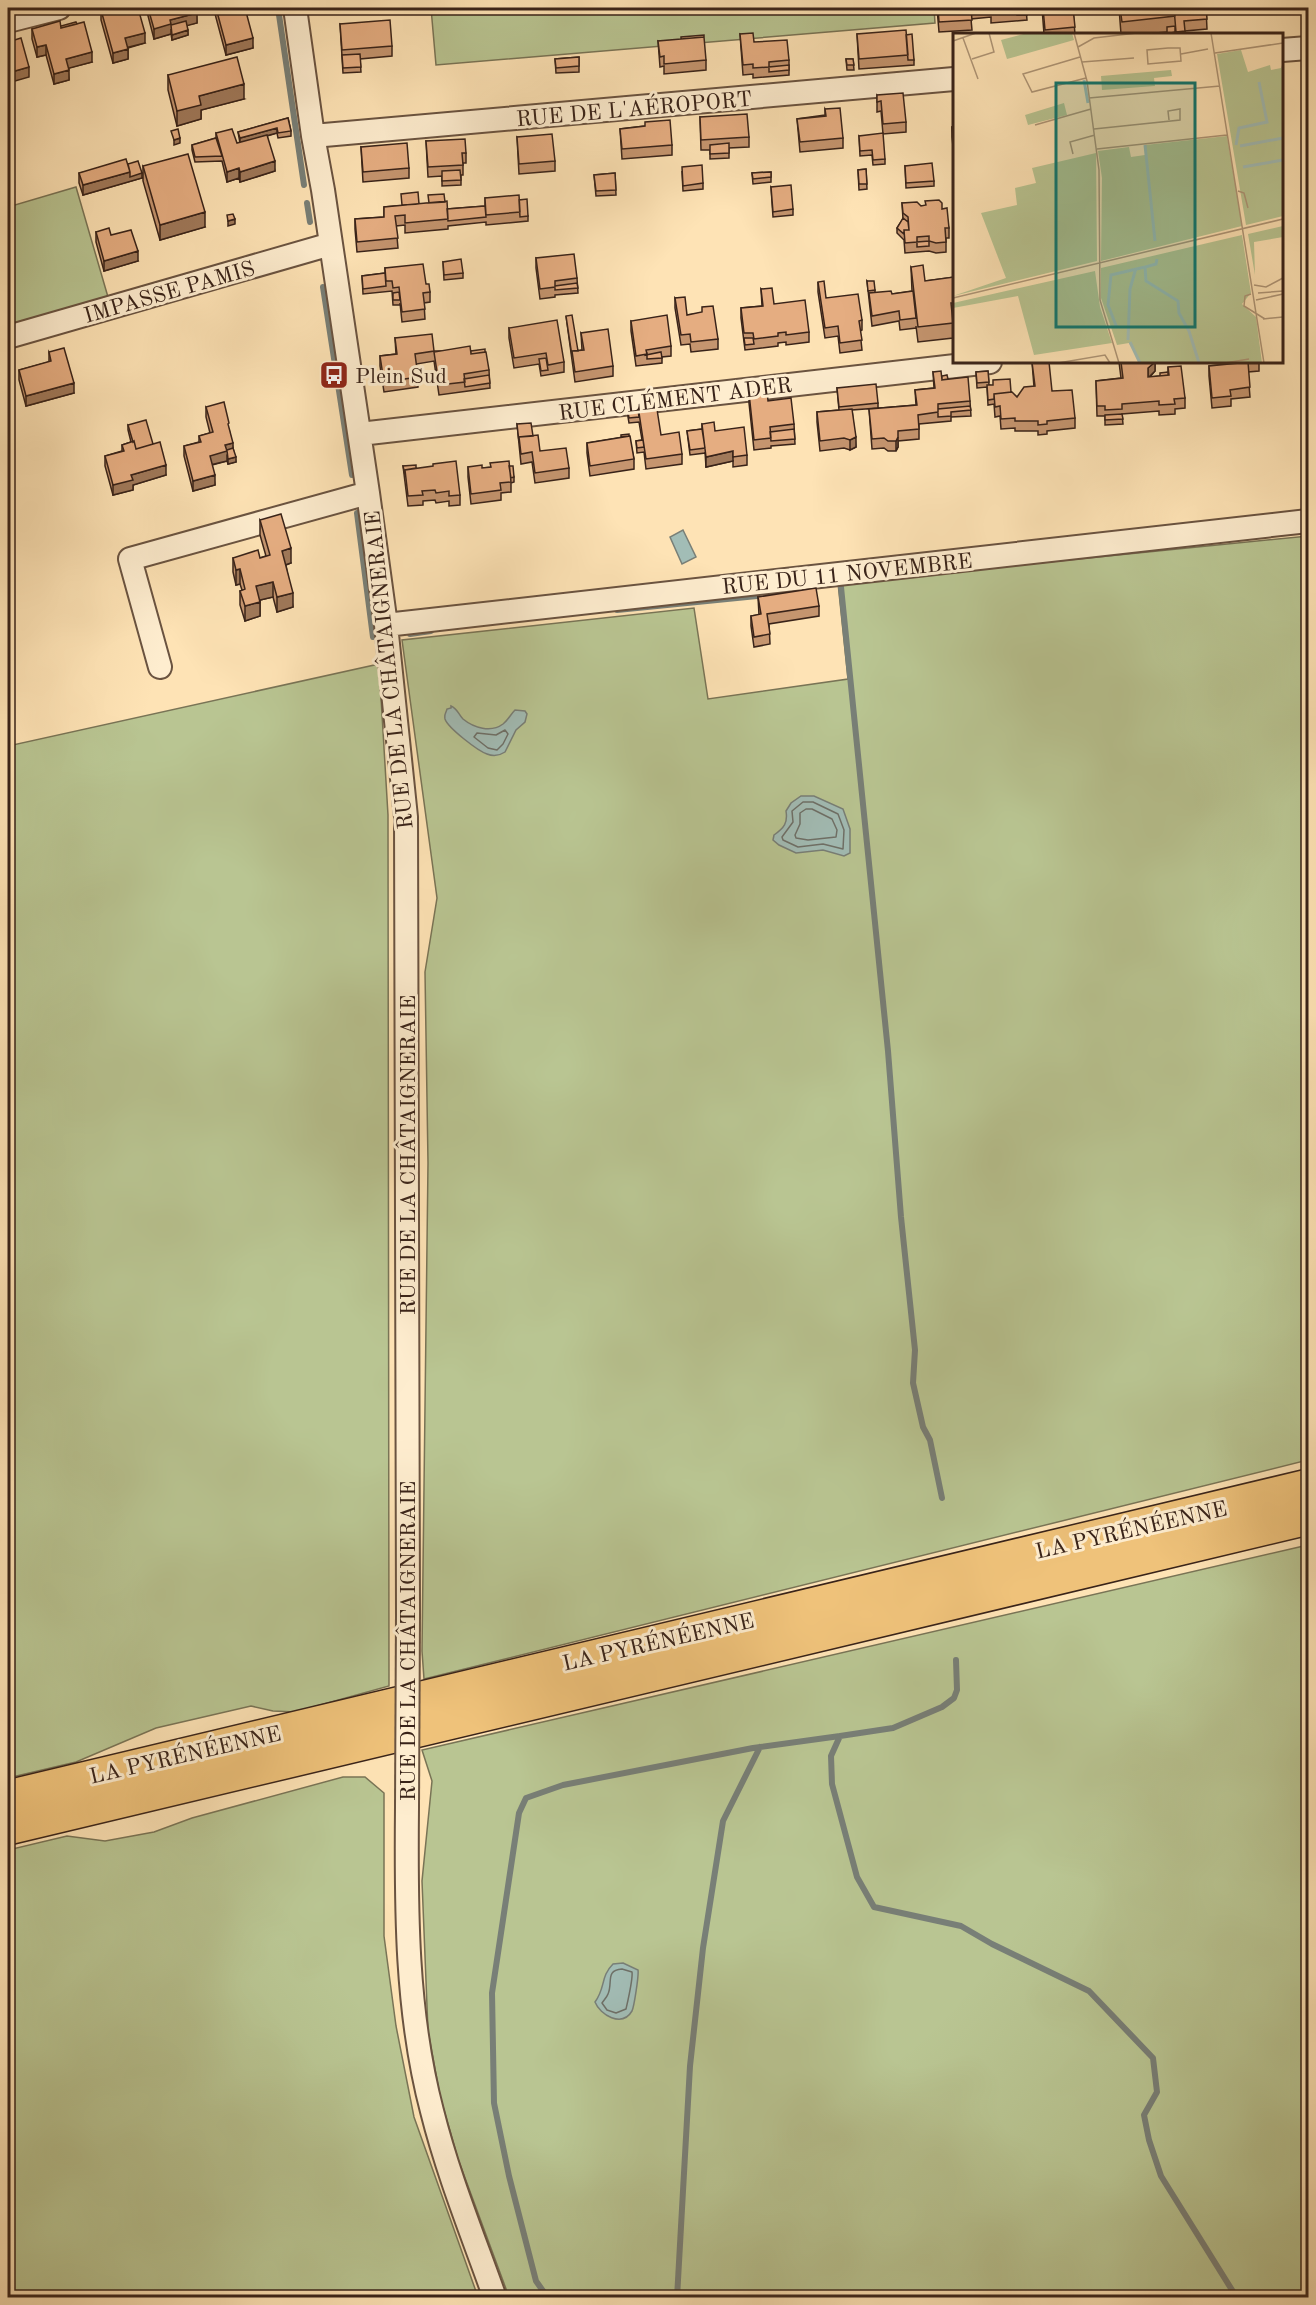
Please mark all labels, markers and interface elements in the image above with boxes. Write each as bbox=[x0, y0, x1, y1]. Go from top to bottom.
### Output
inset map bbox=[953, 33, 1283, 363]
street label: RUE DE L'AÉROPORT bbox=[515, 86, 753, 131]
street label: IMPASSE PAMIS bbox=[82, 258, 258, 328]
bus stop icon: Plein Sud bbox=[318, 359, 350, 391]
place label: Plein Sud bbox=[355, 366, 447, 388]
street label: RUE CLÉMENT ADER bbox=[557, 372, 794, 425]
street label: RUE DE LA CHÂTAIGNERAIE bbox=[359, 509, 418, 831]
street label: RUE DU 11 NOVEMBRE bbox=[721, 551, 974, 599]
street label: RUE DE LA CHÂTAIGNERAIE bbox=[395, 995, 420, 1315]
street label: RUE DE LA CHÂTAIGNERAIE bbox=[395, 1481, 420, 1801]
street label: LA PYRÉNÉENNE bbox=[1033, 1495, 1229, 1564]
street label: LA PYRÉNÉENNE bbox=[560, 1607, 756, 1676]
street label: LA PYRÉNÉENNE bbox=[87, 1720, 283, 1789]

